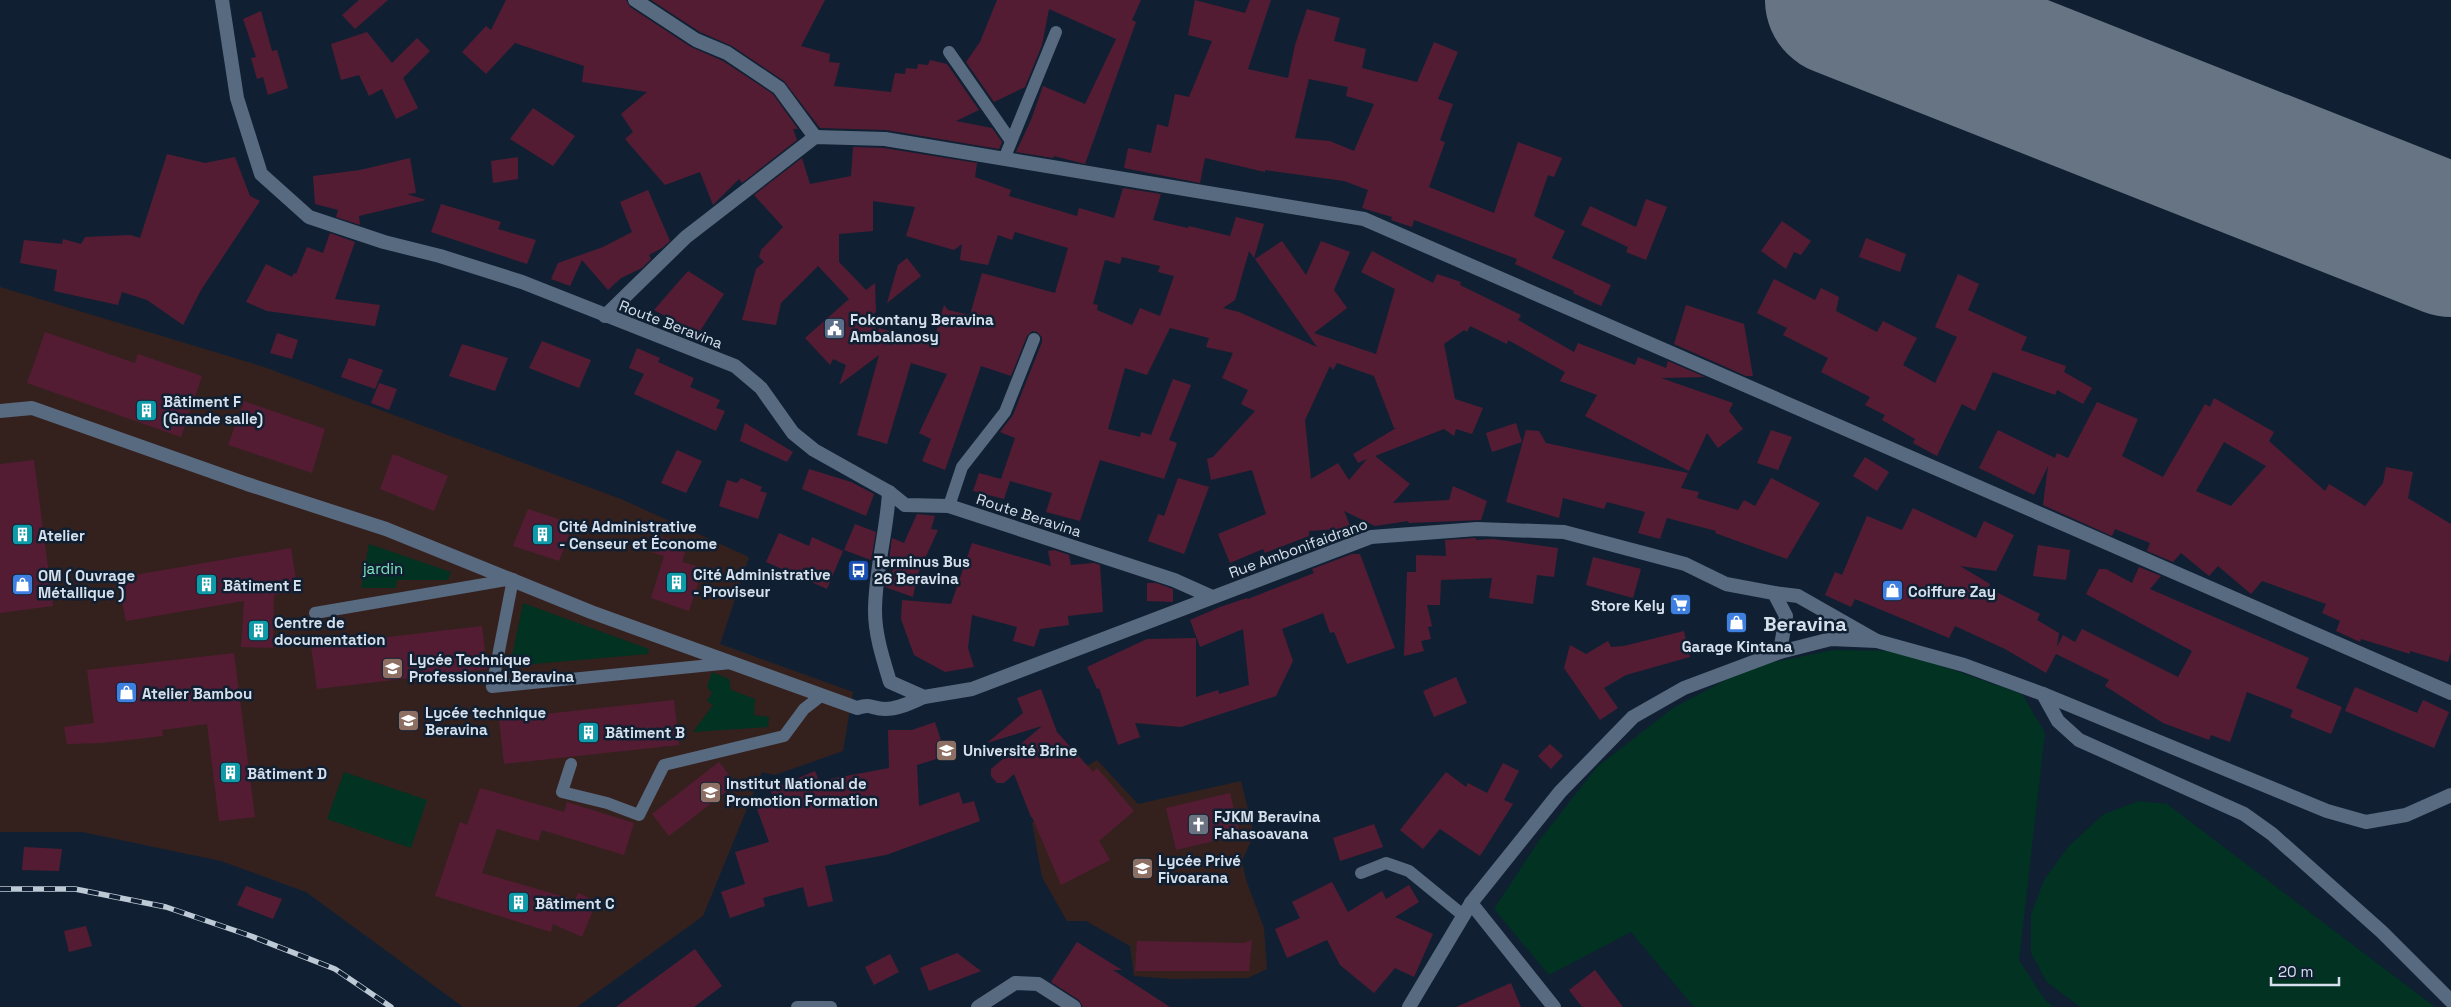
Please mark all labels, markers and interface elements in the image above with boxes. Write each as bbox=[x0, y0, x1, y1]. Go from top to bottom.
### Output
street label: Route Beravina bbox=[617, 296, 726, 353]
place label: Fokontany Beravina Ambalanosy bbox=[850, 310, 994, 346]
public building icon: Fokontany Beravina Ambalanosy bbox=[822, 316, 846, 340]
place label: Bâtiment F (Grande salle) bbox=[163, 392, 263, 428]
building icon: Bâtiment F (Grande salle) bbox=[135, 398, 159, 422]
street label: Route Beravina bbox=[974, 489, 1084, 541]
street label: Rue Ambonifaidrano bbox=[1226, 514, 1370, 582]
place label: Cité Administrative - Censeur et Économe bbox=[559, 517, 718, 553]
building icon: Atelier bbox=[10, 523, 34, 547]
building icon: Cité Administrative - Censeur et Économe bbox=[531, 523, 555, 547]
place label: Atelier bbox=[38, 526, 85, 545]
place label: Terminus Bus 26 Beravina bbox=[874, 552, 970, 588]
bus stop icon: Terminus Bus 26 Beravina bbox=[846, 558, 870, 582]
park label: jardin bbox=[362, 559, 403, 578]
place label: Cité Administrative - Proviseur bbox=[693, 565, 831, 601]
place label: OM ( Ouvrage Métallique ) bbox=[38, 566, 135, 602]
building icon: Cité Administrative - Proviseur bbox=[665, 571, 689, 595]
shop icon: OM ( Ouvrage Métallique ) bbox=[10, 572, 34, 596]
building icon: Bâtiment E bbox=[195, 573, 219, 597]
place label: Bâtiment E bbox=[223, 576, 301, 595]
shop icon: Coiffure Zay bbox=[1880, 579, 1904, 603]
place label: Coiffure Zay bbox=[1908, 582, 1996, 601]
supermarket icon: Store Kely bbox=[1669, 593, 1693, 617]
place label: Store Kely bbox=[1591, 596, 1665, 615]
shop icon: Garage Kintana bbox=[1725, 611, 1749, 635]
district label: Beravina bbox=[1763, 611, 1847, 637]
place label: Centre de documentation bbox=[274, 613, 386, 649]
building icon: Centre de documentation bbox=[246, 619, 270, 643]
place label: Garage Kintana bbox=[1682, 637, 1793, 656]
place label: Lycée Technique Professionnel Beravina bbox=[409, 650, 575, 686]
school or university icon: Lycée Technique Professionnel Beravina bbox=[381, 656, 405, 680]
shop icon: Atelier Bambou bbox=[114, 681, 138, 705]
place label: Atelier Bambou bbox=[142, 684, 252, 703]
place label: Lycée technique Beravina bbox=[425, 703, 547, 739]
school or university icon: Lycée technique Beravina bbox=[397, 709, 421, 733]
building icon: Bâtiment B bbox=[577, 720, 601, 744]
place label: Bâtiment B bbox=[605, 723, 685, 742]
school or university icon: Université Brine bbox=[935, 738, 959, 762]
place label: Université Brine bbox=[963, 741, 1078, 760]
building icon: Bâtiment D bbox=[219, 761, 243, 785]
place label: Bâtiment D bbox=[247, 764, 327, 783]
place label: Institut National de Promotion Formation bbox=[726, 774, 878, 810]
school or university icon: Institut National de Promotion Formation bbox=[698, 780, 722, 804]
place label: FJKM Beravina Fahasoavana bbox=[1214, 807, 1321, 843]
church icon: FJKM Beravina Fahasoavana bbox=[1186, 813, 1210, 837]
place label: Lycée Privé Fivoarana bbox=[1158, 851, 1241, 887]
school or university icon: Lycée Privé Fivoarana bbox=[1130, 857, 1154, 881]
building icon: Bâtiment C bbox=[507, 891, 531, 915]
place label: Bâtiment C bbox=[535, 894, 615, 913]
scale bar bbox=[2271, 954, 2338, 986]
text: 20 m bbox=[2278, 962, 2313, 981]

